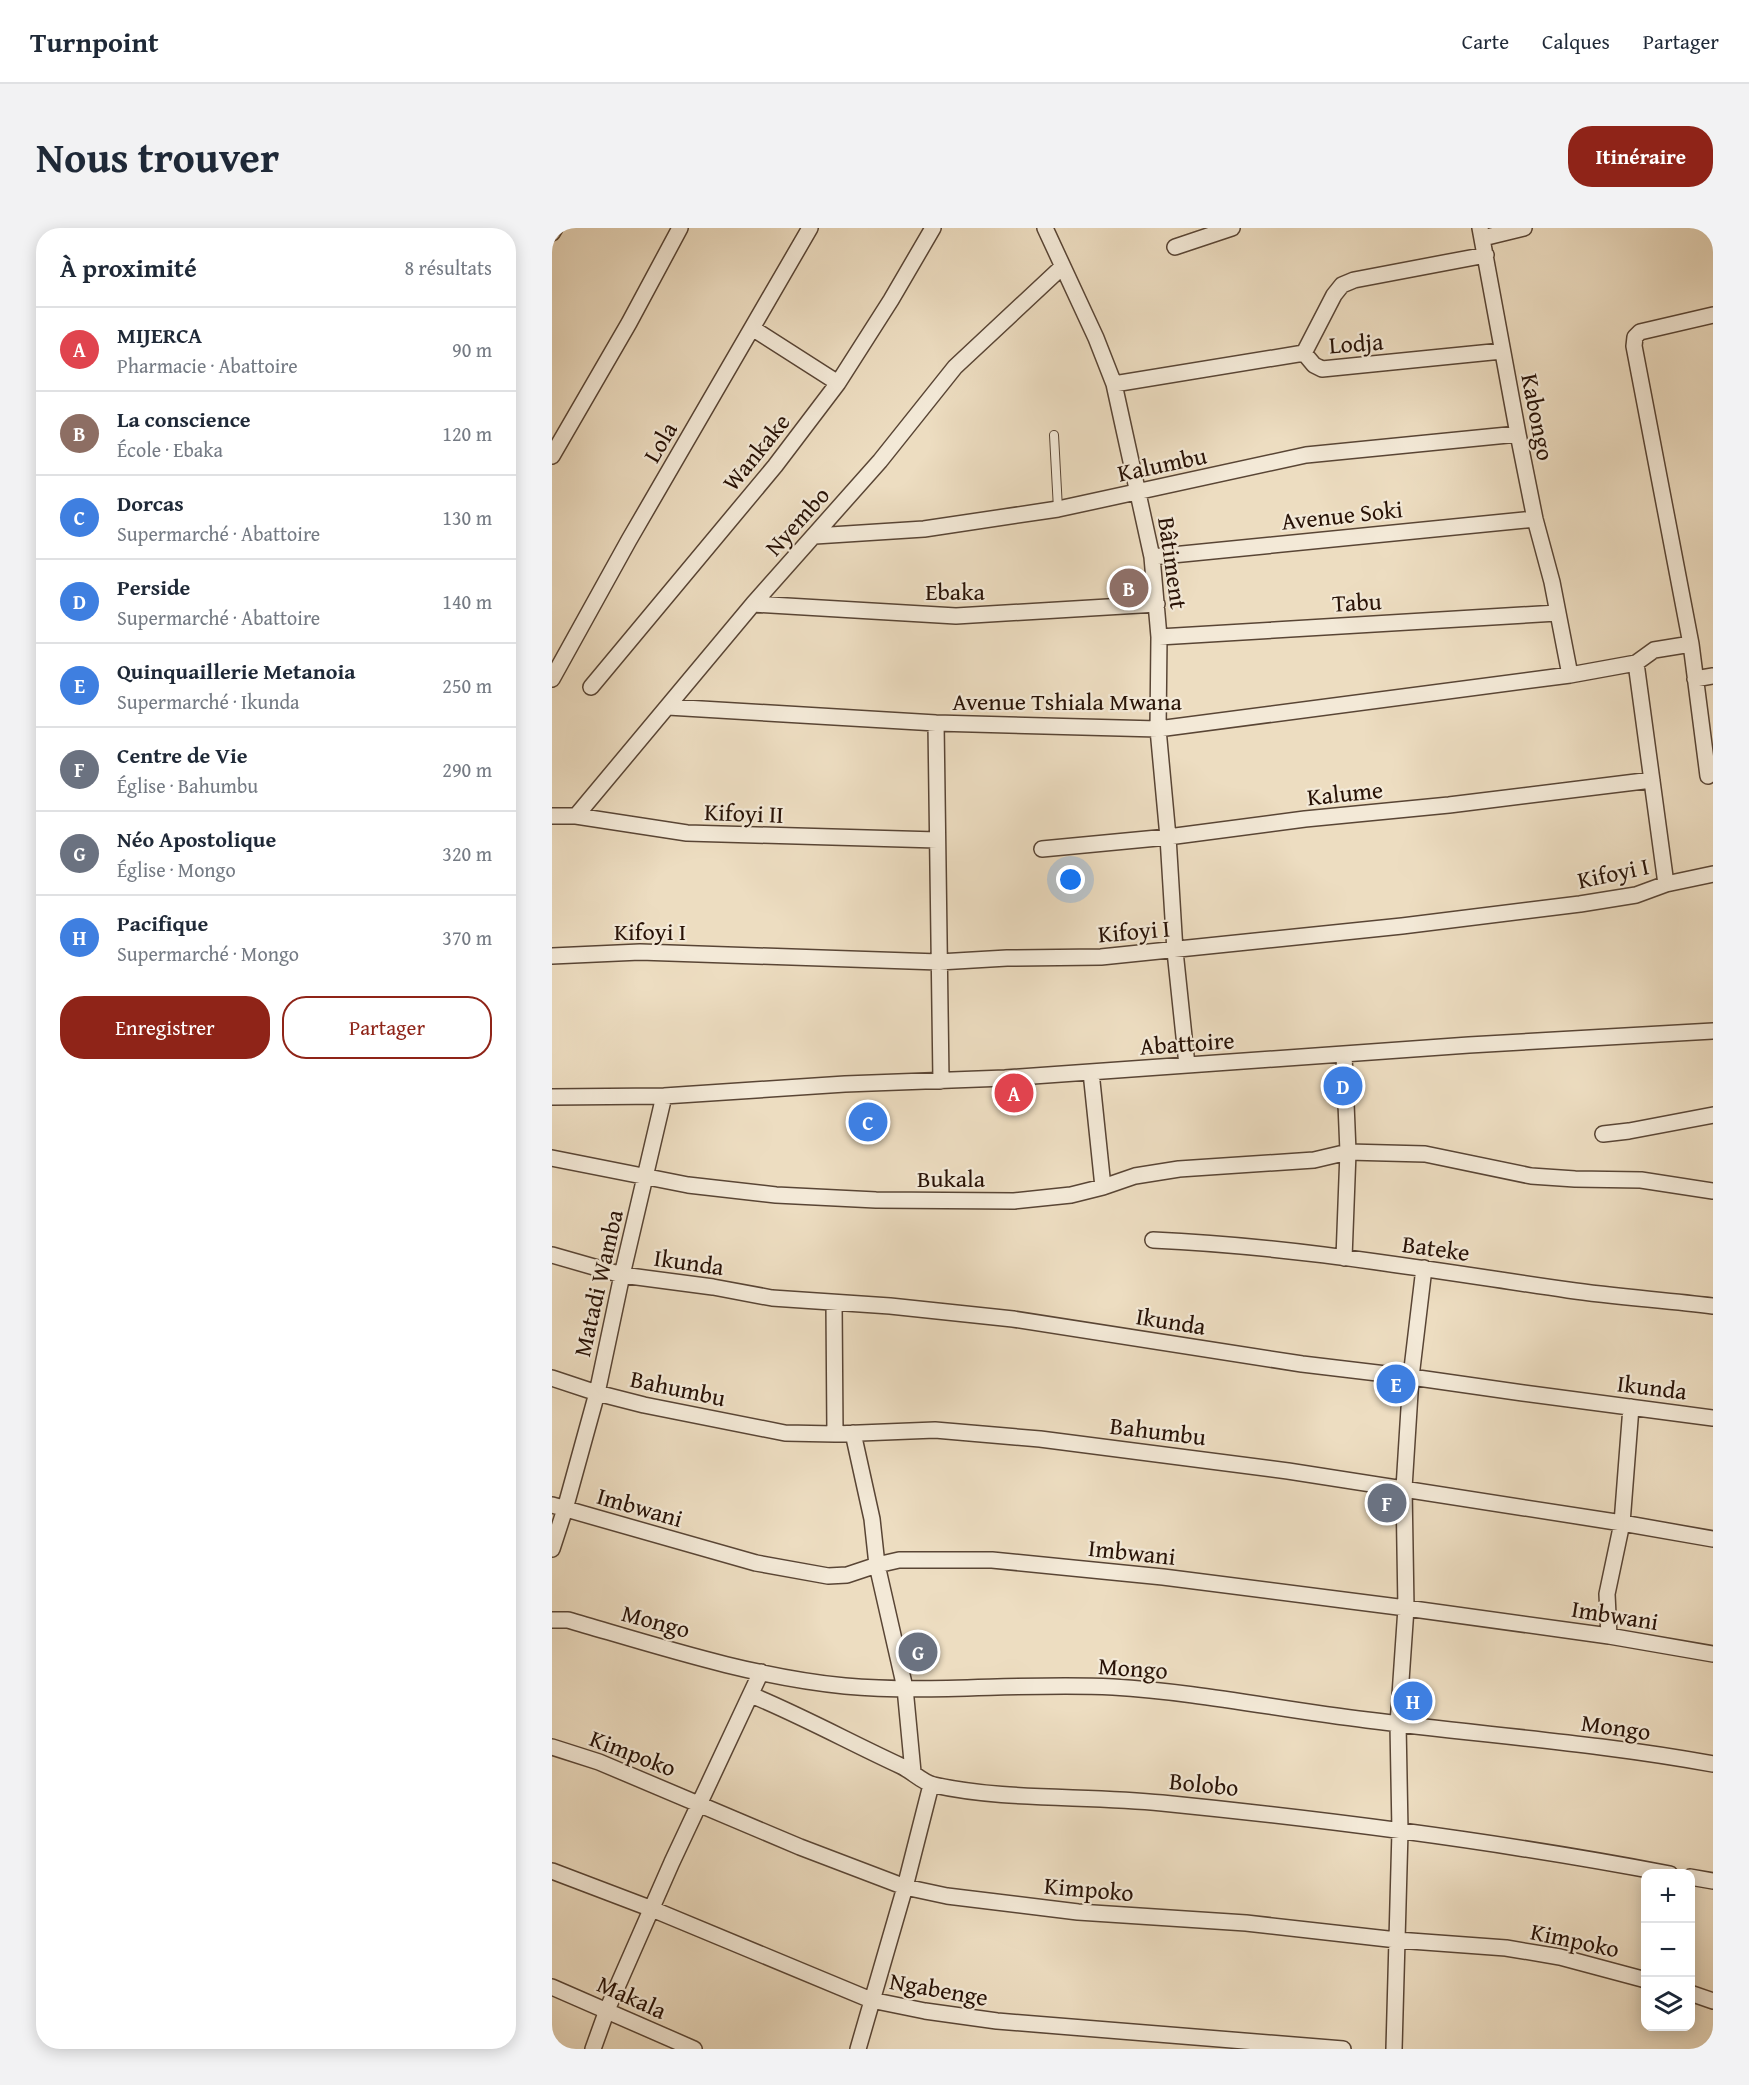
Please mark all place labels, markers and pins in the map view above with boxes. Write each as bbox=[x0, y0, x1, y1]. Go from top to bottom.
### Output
pin: B bbox=[1110, 566, 1148, 610]
pin: D bbox=[1324, 1064, 1362, 1108]
pin: A bbox=[994, 1070, 1034, 1116]
pin: C bbox=[848, 1100, 888, 1144]
pin: E bbox=[1376, 1362, 1416, 1406]
pin: F bbox=[1368, 1480, 1406, 1526]
pin: G bbox=[898, 1630, 938, 1674]
pin: H bbox=[1394, 1678, 1432, 1724]

